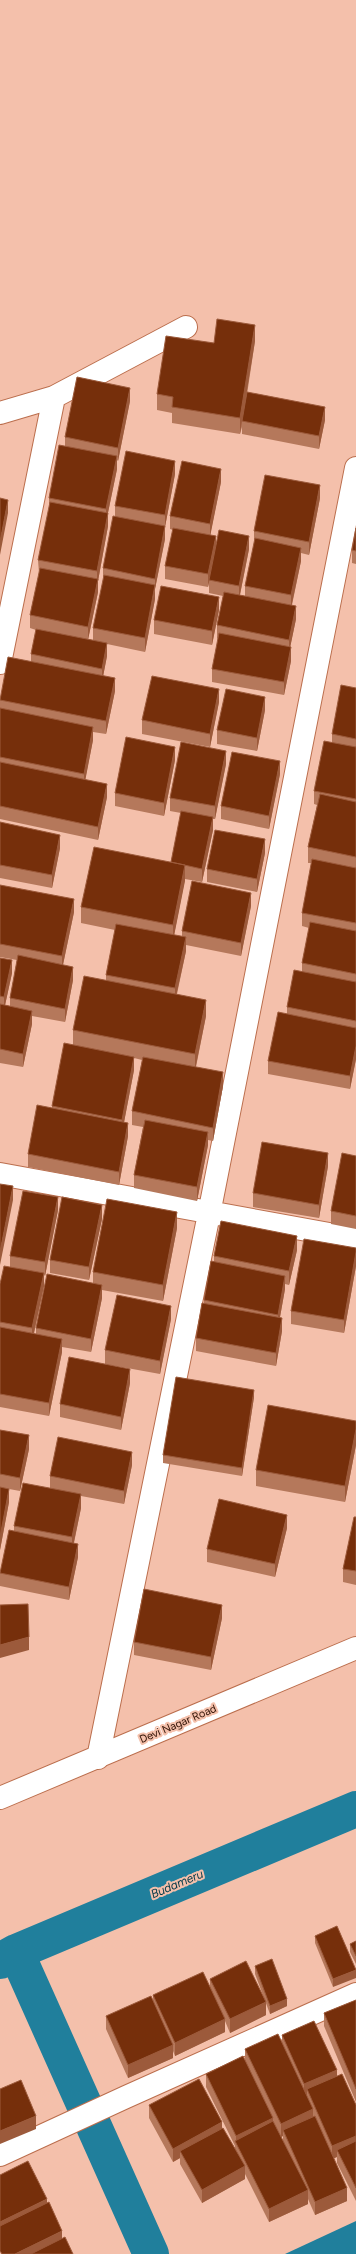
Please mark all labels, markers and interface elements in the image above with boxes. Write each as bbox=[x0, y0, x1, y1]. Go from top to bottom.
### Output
street label: Devi Nagar Road bbox=[138, 1702, 218, 1746]
water label: Budameru bbox=[149, 1867, 206, 1901]

